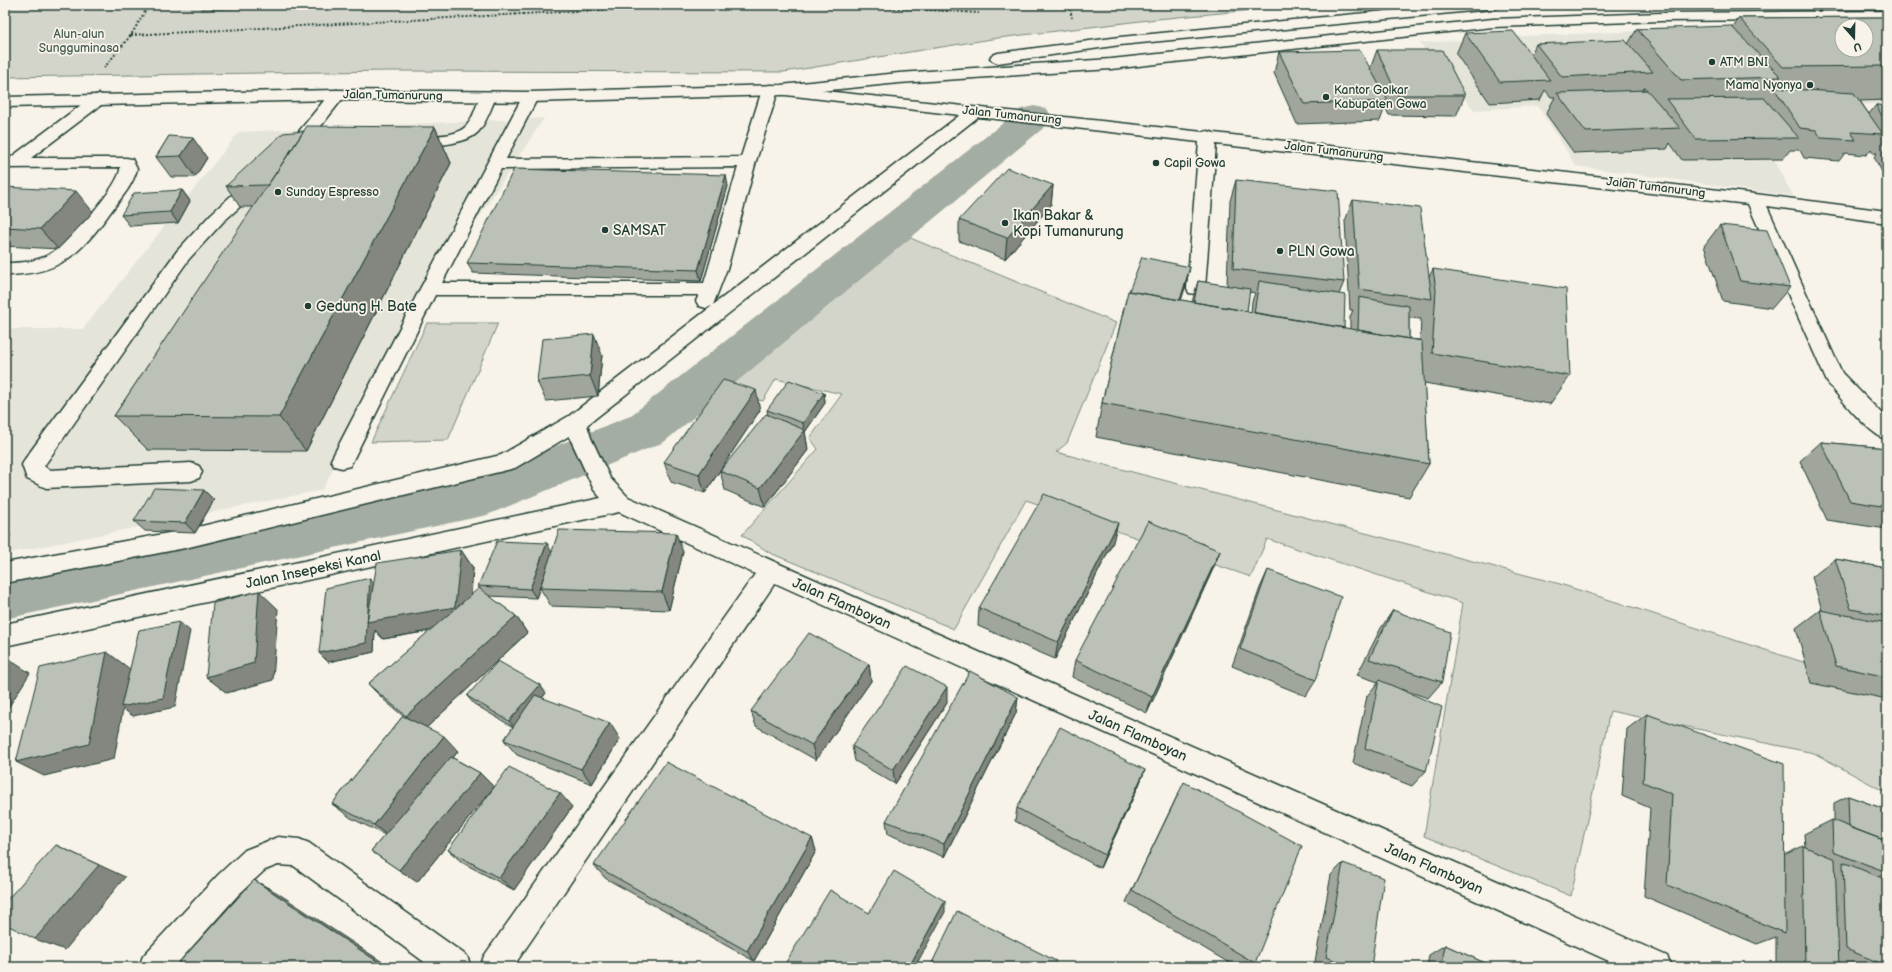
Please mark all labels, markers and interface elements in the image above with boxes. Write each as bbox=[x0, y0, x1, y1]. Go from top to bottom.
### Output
north arrow bbox=[1834, 18, 1874, 58]
park label: Alun-alun Sungguminasa bbox=[39, 27, 119, 56]
text: U bbox=[1851, 39, 1863, 54]
place label: ATM BNI bbox=[1720, 55, 1768, 70]
marker: ATM BNI bbox=[1707, 57, 1717, 67]
place label: Mama Nyonya bbox=[1725, 78, 1802, 93]
marker: Mama Nyonya bbox=[1805, 80, 1815, 90]
place label: Kantor Golkar Kabupaten Gowa bbox=[1334, 83, 1427, 112]
street label: Jalan Tumanurung bbox=[343, 87, 443, 104]
marker: Kantor Golkar Kabupaten Gowa bbox=[1321, 92, 1331, 102]
street label: Jalan Tumanurung bbox=[962, 103, 1062, 128]
street label: Jalan Tumanurung bbox=[1284, 138, 1384, 165]
place label: Capil Gowa bbox=[1164, 156, 1226, 171]
marker: Capil Gowa bbox=[1151, 158, 1161, 168]
street label: Jalan Tumanurung bbox=[1606, 174, 1706, 201]
place label: Sunday Espresso bbox=[286, 185, 379, 200]
marker: Sunday Espresso bbox=[273, 187, 283, 197]
place label: Ikan Bakar & Kopi Tumanurung bbox=[1013, 207, 1124, 240]
marker: Ikan Bakar & Kopi Tumanurung bbox=[1000, 218, 1010, 228]
place label: SAMSAT bbox=[613, 222, 667, 239]
marker: SAMSAT bbox=[600, 225, 610, 235]
place label: PLN Gowa bbox=[1288, 243, 1355, 260]
marker: PLN Gowa bbox=[1275, 246, 1285, 256]
place label: Gedung H. Bate bbox=[316, 298, 417, 315]
marker: Gedung H. Bate bbox=[303, 301, 313, 311]
street label: Jalan Insepeksi Kanal bbox=[244, 547, 382, 592]
street label: Jalan Flamboyan bbox=[790, 574, 894, 633]
street label: Jalan Flamboyan bbox=[1086, 706, 1190, 765]
street label: Jalan Flamboyan bbox=[1382, 839, 1486, 898]

